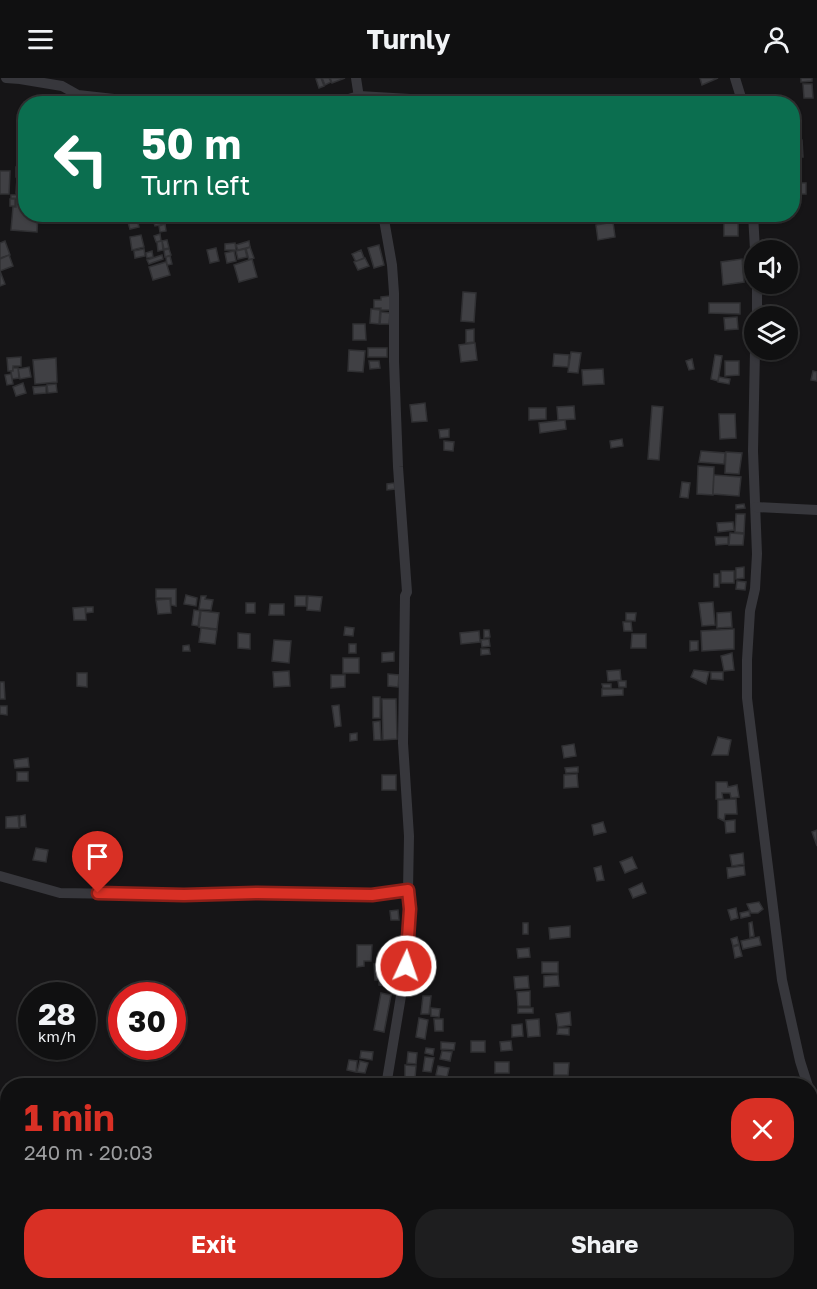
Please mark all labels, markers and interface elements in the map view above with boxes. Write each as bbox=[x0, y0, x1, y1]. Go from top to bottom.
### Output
icon: menu bbox=[24, 23, 57, 56]
text: Turnly bbox=[366, 23, 451, 55]
icon: person bbox=[760, 23, 793, 56]
text: 50 m bbox=[141, 118, 241, 168]
icon: left bbox=[42, 120, 120, 198]
text: Turn left bbox=[141, 169, 250, 201]
map controls bbox=[744, 240, 798, 360]
button: sound bbox=[744, 240, 798, 294]
button: layers bbox=[744, 306, 798, 360]
pin bbox=[72, 831, 123, 893]
icon: arrive bbox=[81, 840, 114, 873]
position arrow bbox=[374, 934, 438, 998]
speed limit sign: 30 bbox=[108, 982, 186, 1060]
text: 28 bbox=[38, 996, 76, 1032]
text: km/h bbox=[38, 1027, 76, 1045]
text: 1 min bbox=[24, 1096, 115, 1139]
button: close bbox=[731, 1098, 794, 1161]
text: 240 m · 20:03 bbox=[24, 1140, 153, 1164]
button: Exit bbox=[24, 1209, 403, 1278]
button: Share bbox=[415, 1209, 794, 1278]

